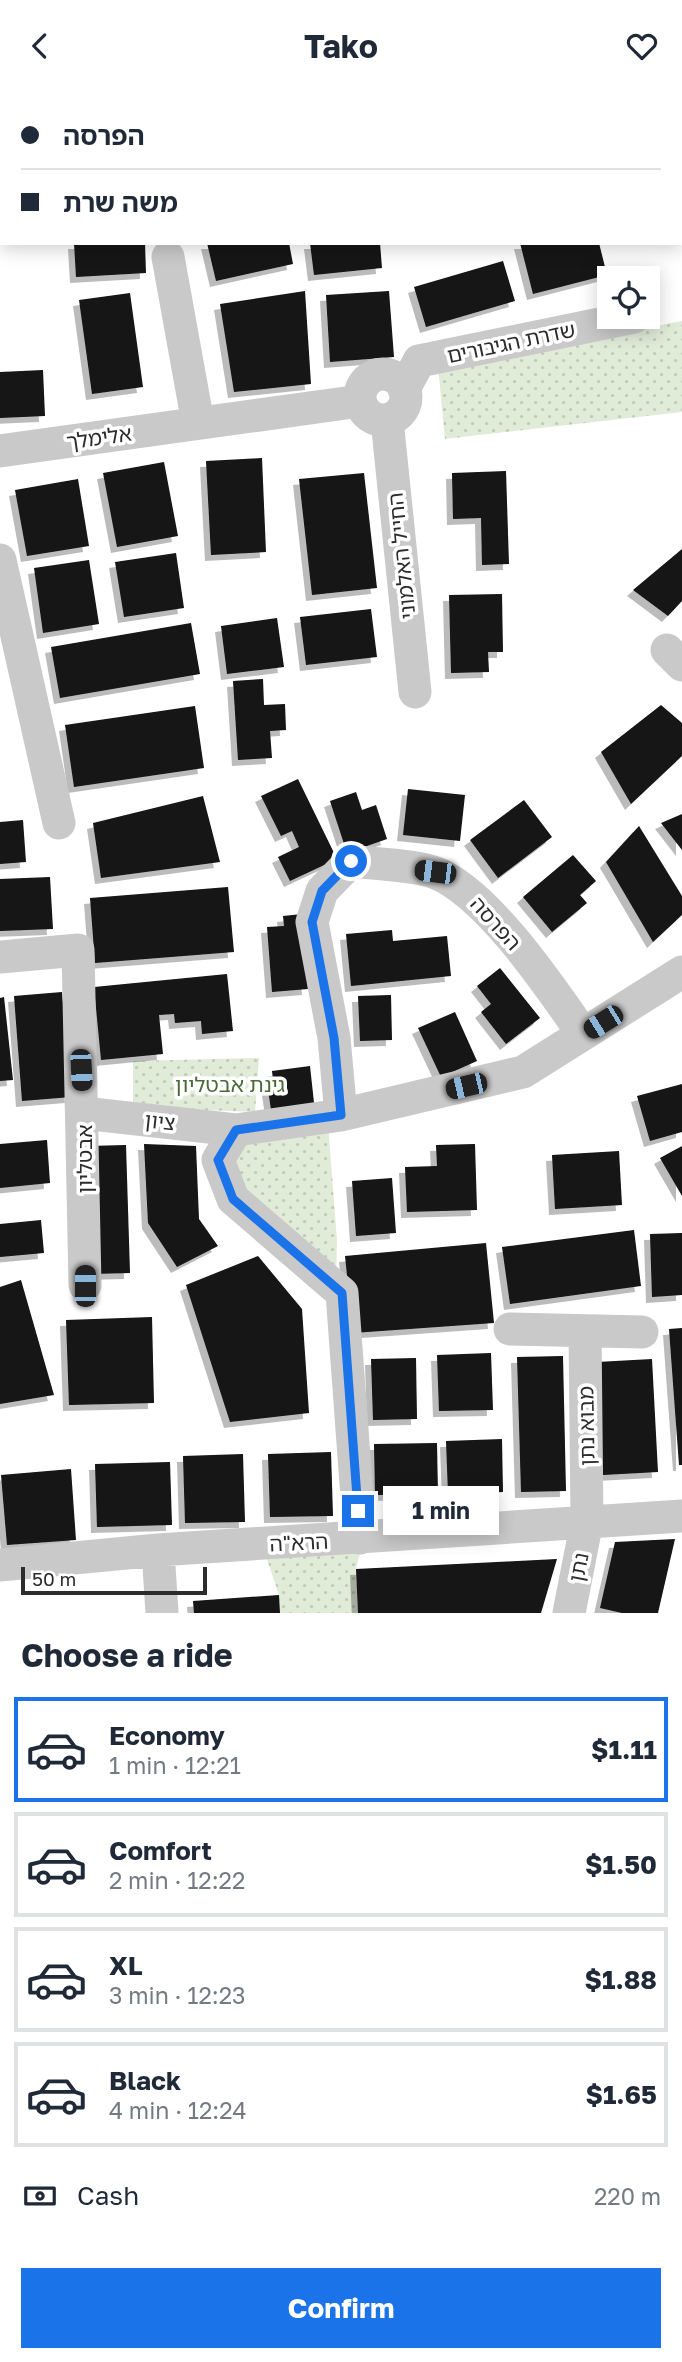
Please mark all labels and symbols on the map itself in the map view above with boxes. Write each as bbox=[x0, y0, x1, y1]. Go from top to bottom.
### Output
street label: שדרת הגיבורים bbox=[445, 316, 577, 368]
street label: אלימלך bbox=[65, 420, 133, 454]
street label: החייל האלמוני bbox=[381, 491, 421, 621]
route start bbox=[335, 845, 367, 877]
car bbox=[413, 859, 458, 885]
street label: הפרסה bbox=[465, 891, 527, 955]
car bbox=[580, 1002, 627, 1042]
car bbox=[70, 1048, 93, 1092]
park label: גינת אבטליון bbox=[175, 1071, 285, 1097]
car bbox=[444, 1071, 489, 1101]
street label: ציון bbox=[143, 1106, 177, 1136]
street label: אבטליון bbox=[71, 1125, 97, 1194]
car bbox=[75, 1265, 96, 1307]
street label: מבוא נתן bbox=[572, 1386, 600, 1466]
callout: 1 min bbox=[382, 1487, 498, 1535]
route end bbox=[342, 1495, 374, 1527]
street label: הרא"ה bbox=[269, 1527, 329, 1557]
street label: נתן bbox=[562, 1550, 594, 1584]
scale bar bbox=[21, 1564, 206, 1596]

